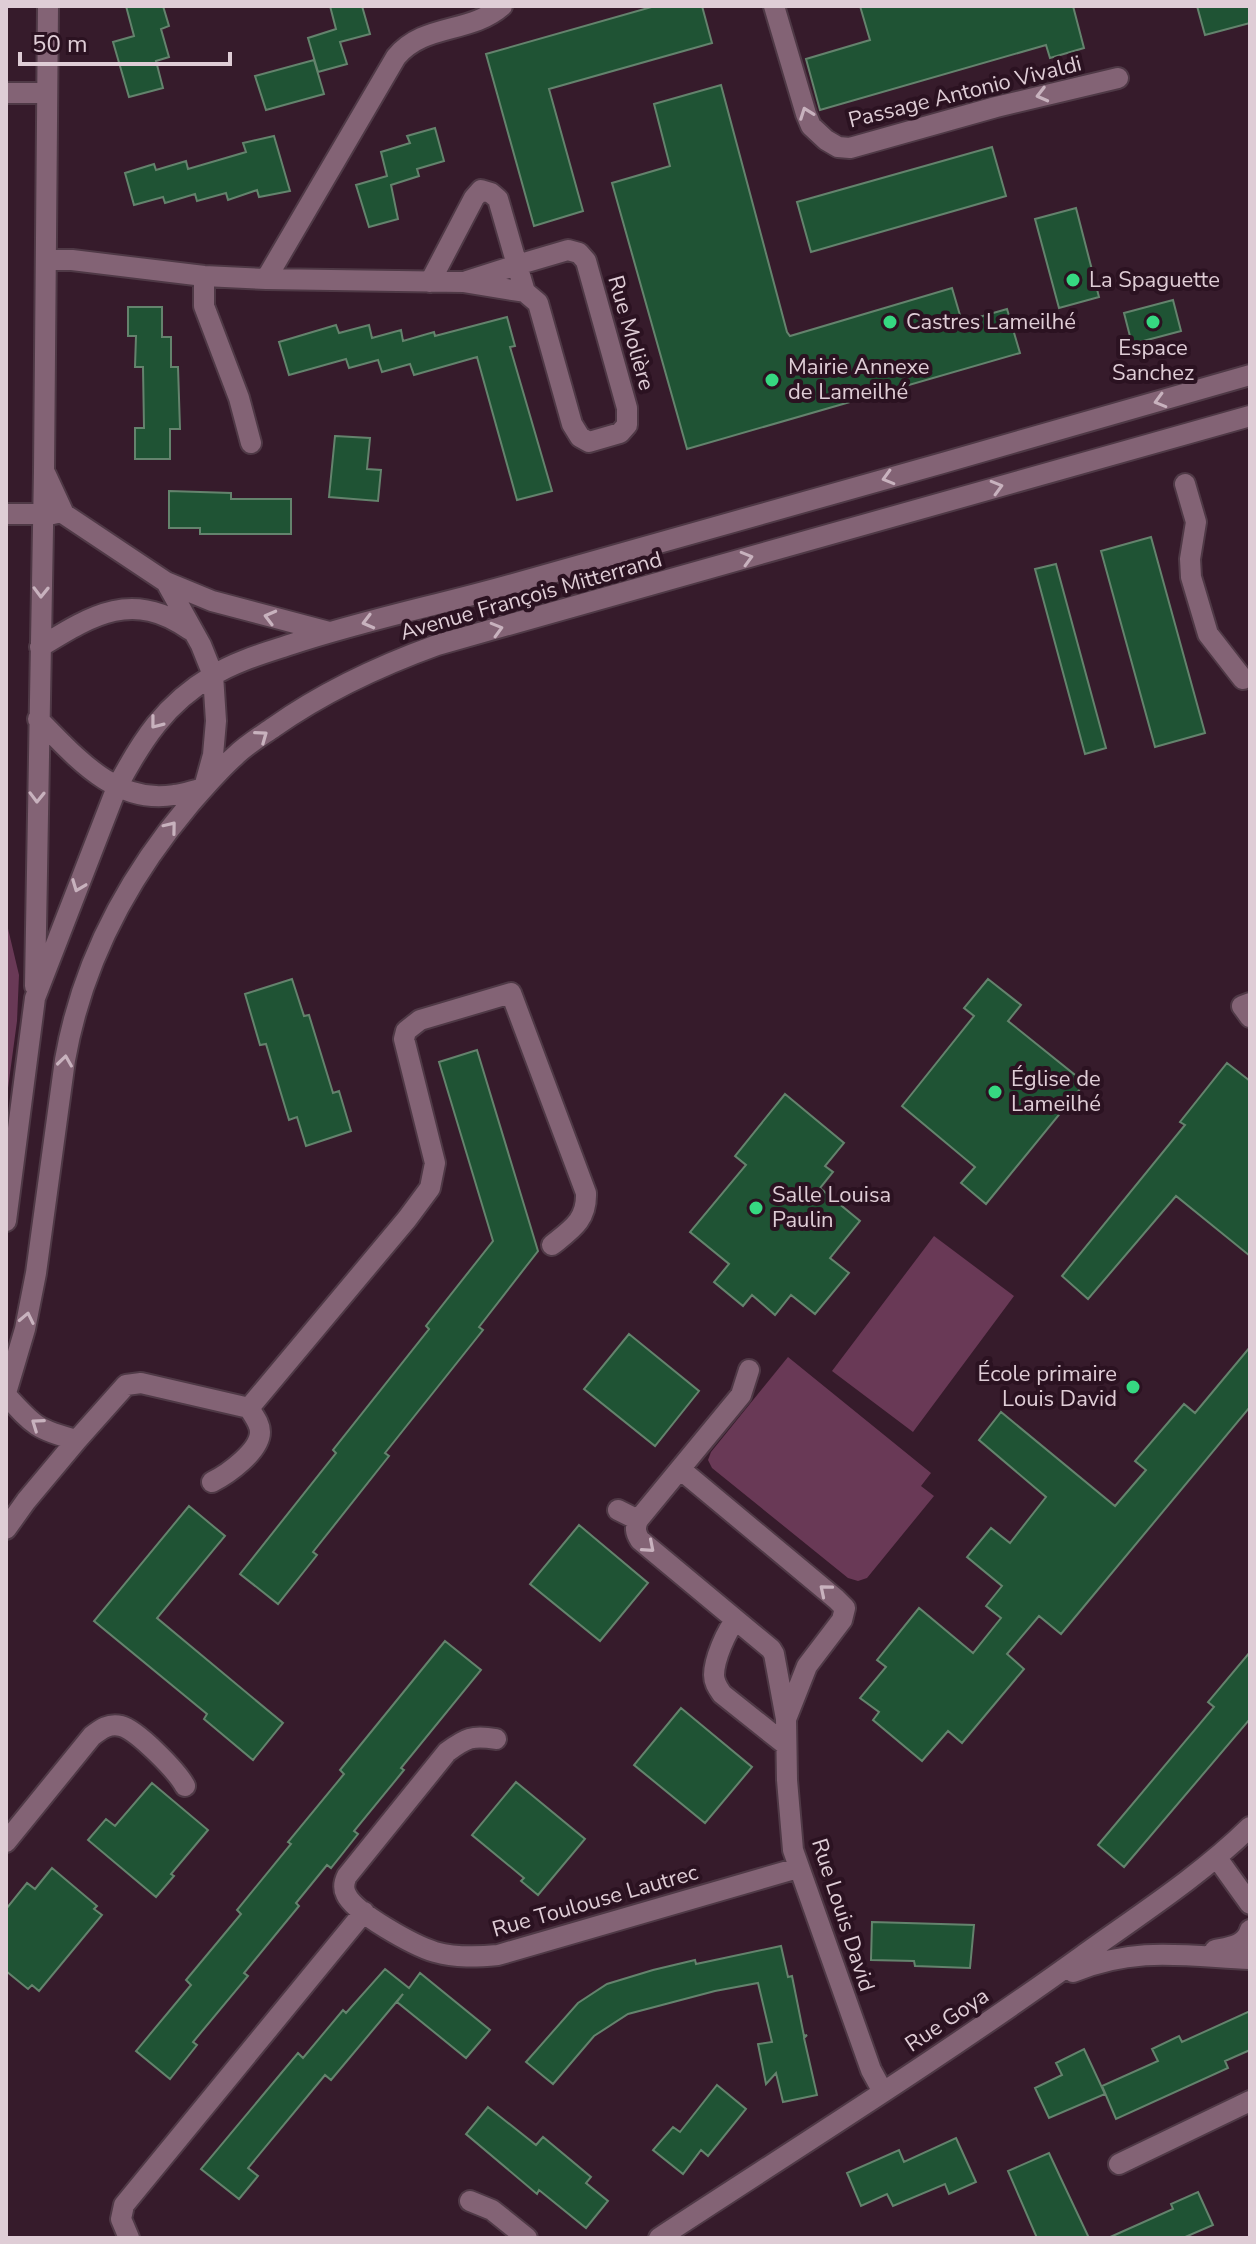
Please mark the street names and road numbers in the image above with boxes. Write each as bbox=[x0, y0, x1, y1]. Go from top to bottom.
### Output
street label: Passage Antonio Vivaldi bbox=[845, 48, 1085, 136]
street label: Rue Molière bbox=[600, 272, 662, 394]
street label: Avenue François Mitterrand bbox=[397, 544, 665, 648]
street label: Rue Louis David bbox=[804, 1835, 882, 1995]
street label: Rue Toulouse Lautrec bbox=[489, 1857, 701, 1945]
street label: Rue Goya bbox=[899, 1981, 995, 2059]

